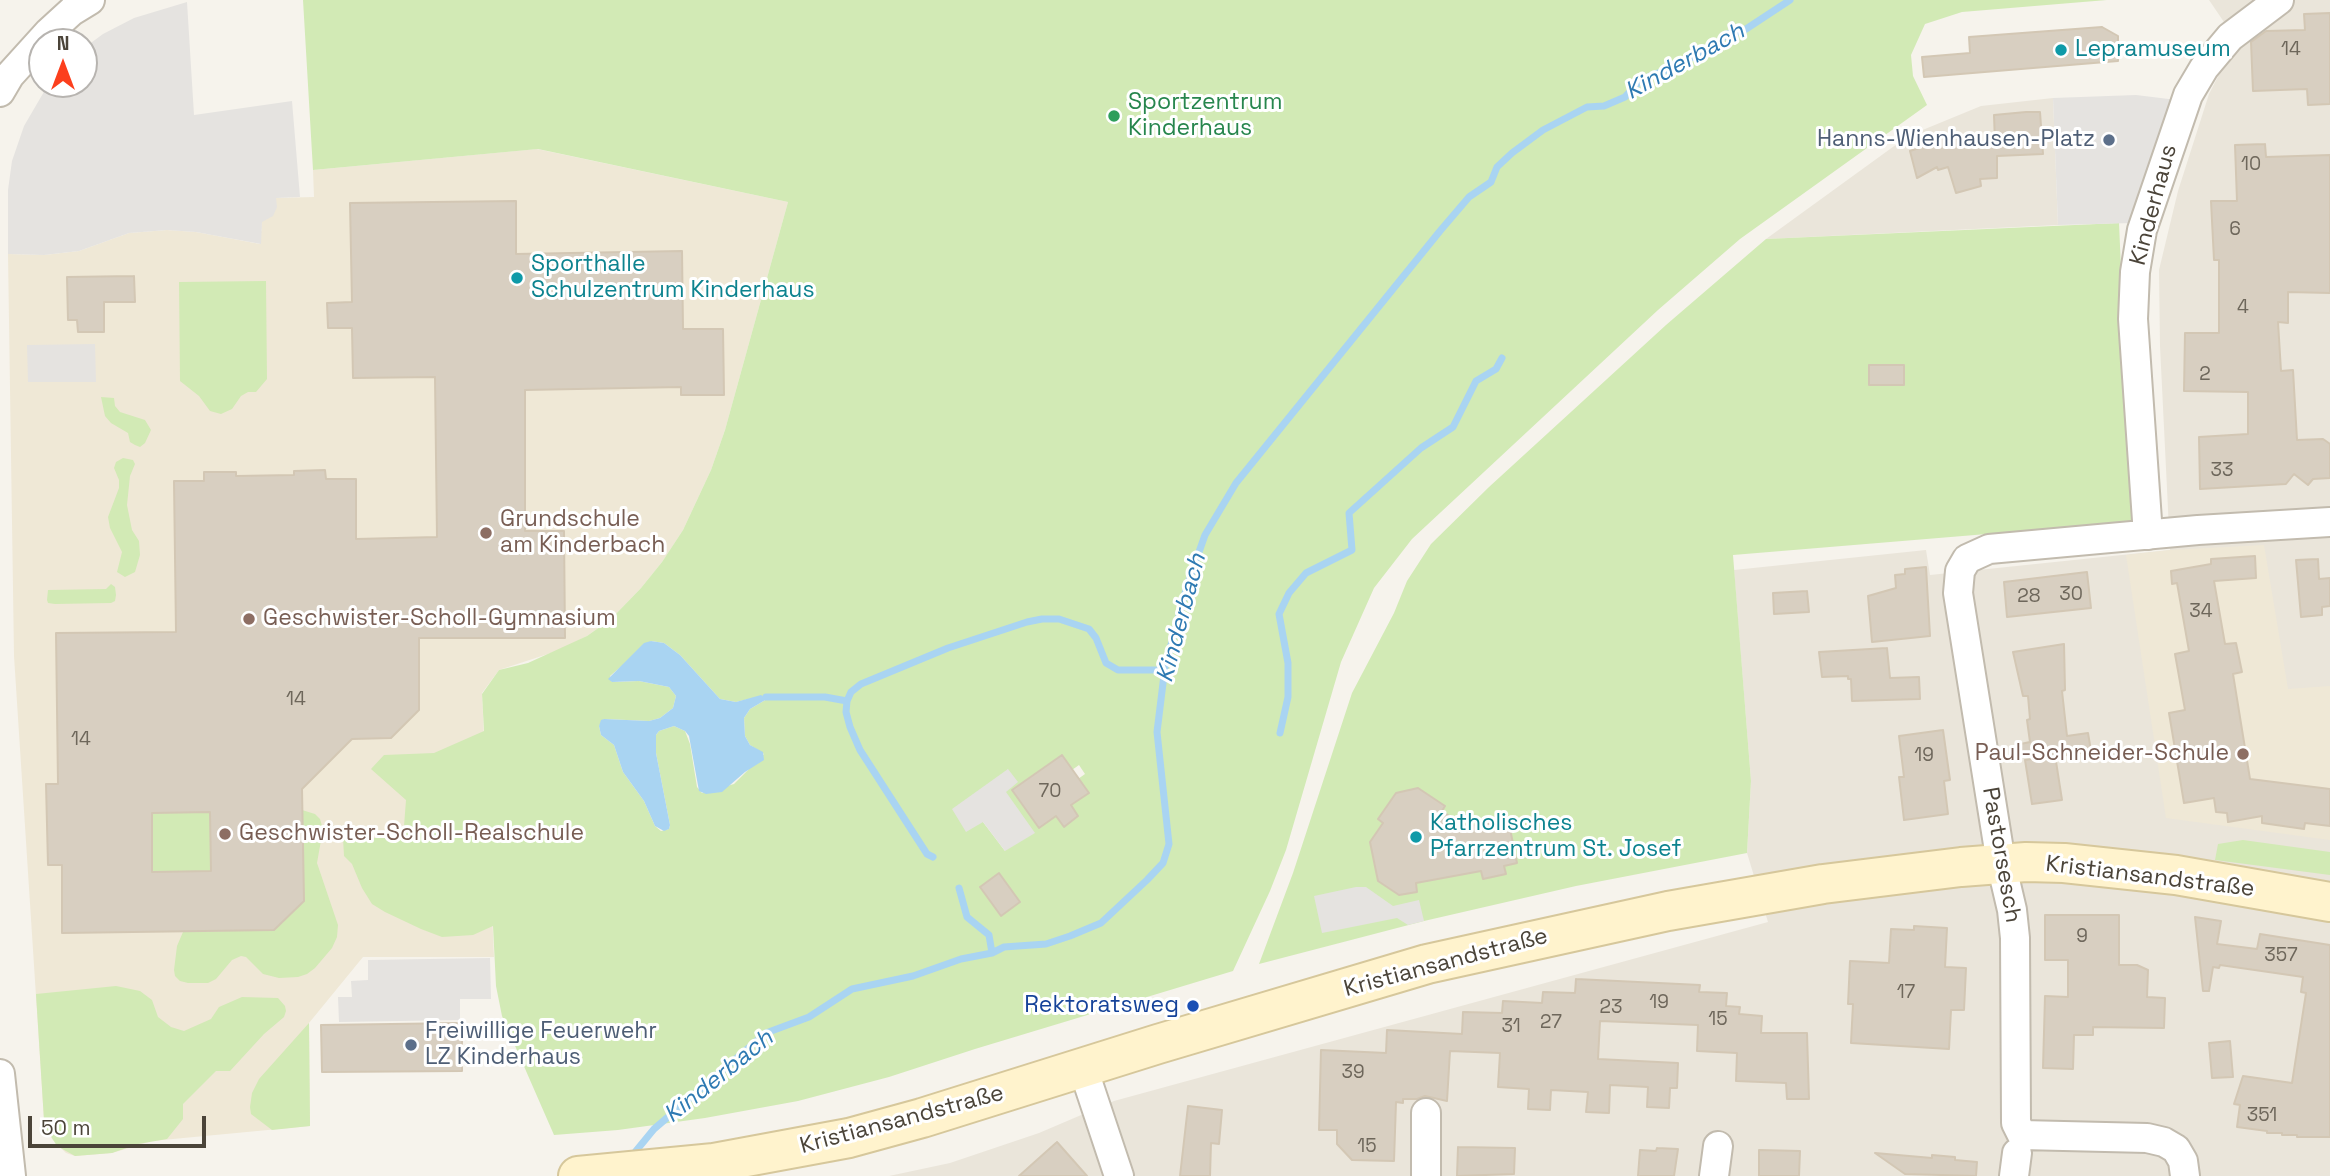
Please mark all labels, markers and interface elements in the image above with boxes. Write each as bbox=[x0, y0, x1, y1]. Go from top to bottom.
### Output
water label: Kinderbach bbox=[1620, 17, 1750, 107]
north arrow bbox=[28, 28, 98, 98]
text: N bbox=[57, 31, 69, 56]
place label: Lepramuseum bbox=[2075, 36, 2231, 64]
house number: 14 bbox=[2281, 39, 2301, 61]
marker: Lepramuseum bbox=[2053, 42, 2069, 58]
place label: Sportzentrum Kinderhaus bbox=[1128, 89, 1282, 143]
marker: Sportzentrum Kinderhaus bbox=[1106, 108, 1122, 124]
place label: Hanns-Wienhausen-Platz bbox=[1817, 126, 2095, 154]
marker: Hanns-Wienhausen-Platz bbox=[2101, 132, 2117, 148]
street label: Kinderhaus bbox=[2125, 141, 2183, 269]
house number: 10 bbox=[2241, 154, 2261, 176]
house number: 6 bbox=[2229, 219, 2241, 241]
place label: Sporthalle Schulzentrum Kinderhaus bbox=[531, 251, 815, 305]
marker: Sporthalle Schulzentrum Kinderhaus bbox=[509, 270, 525, 286]
house number: 4 bbox=[2237, 297, 2249, 319]
house number: 2 bbox=[2199, 364, 2211, 386]
house number: 33 bbox=[2211, 460, 2233, 482]
place label: Grundschule am Kinderbach bbox=[500, 506, 665, 560]
marker: Grundschule am Kinderbach bbox=[478, 525, 494, 541]
water label: Kinderbach bbox=[1151, 551, 1213, 685]
house number: 30 bbox=[2059, 584, 2083, 606]
house number: 28 bbox=[2017, 586, 2041, 608]
house number: 34 bbox=[2189, 601, 2213, 623]
place label: Geschwister-Scholl-Gymnasium bbox=[263, 605, 616, 633]
marker: Geschwister-Scholl-Gymnasium bbox=[241, 611, 257, 627]
house number: 14 bbox=[286, 689, 306, 711]
house number: 14 bbox=[71, 729, 91, 751]
place label: Paul-Schneider-Schule bbox=[1975, 740, 2229, 768]
house number: 19 bbox=[1914, 745, 1934, 767]
marker: Paul-Schneider-Schule bbox=[2235, 746, 2251, 762]
house number: 70 bbox=[1039, 781, 1061, 803]
street label: Pastorsesch bbox=[1976, 785, 2026, 925]
place label: Katholisches Pfarrzentrum St. Josef bbox=[1430, 810, 1681, 864]
place label: Geschwister-Scholl-Realschule bbox=[239, 820, 584, 848]
marker: Geschwister-Scholl-Realschule bbox=[217, 826, 233, 842]
marker: Katholisches Pfarrzentrum St. Josef bbox=[1408, 829, 1424, 845]
street label: Kristiansandstraße bbox=[2044, 851, 2256, 903]
street label: Kristiansandstraße bbox=[1341, 923, 1551, 1003]
house number: 9 bbox=[2076, 926, 2088, 948]
house number: 357 bbox=[2264, 945, 2298, 967]
house number: 17 bbox=[1897, 982, 1915, 1004]
place label: Rektoratsweg bbox=[1024, 992, 1179, 1020]
house number: 19 bbox=[1649, 992, 1669, 1014]
house number: 23 bbox=[1600, 997, 1622, 1019]
marker: Rektoratsweg bbox=[1185, 998, 1201, 1014]
house number: 15 bbox=[1708, 1009, 1728, 1031]
house number: 27 bbox=[1540, 1012, 1562, 1034]
house number: 31 bbox=[1501, 1016, 1521, 1038]
place label: Freiwillige Feuerwehr LZ Kinderhaus bbox=[425, 1018, 657, 1072]
water label: Kinderbach bbox=[659, 1024, 779, 1130]
marker: Freiwillige Feuerwehr LZ Kinderhaus bbox=[403, 1037, 419, 1053]
house number: 39 bbox=[1341, 1062, 1365, 1084]
street label: Kristiansandstraße bbox=[797, 1080, 1007, 1160]
scale bar bbox=[32, 1102, 210, 1146]
house number: 351 bbox=[2247, 1105, 2277, 1127]
text: 50 m bbox=[41, 1114, 91, 1141]
house number: 15 bbox=[1357, 1136, 1377, 1158]

